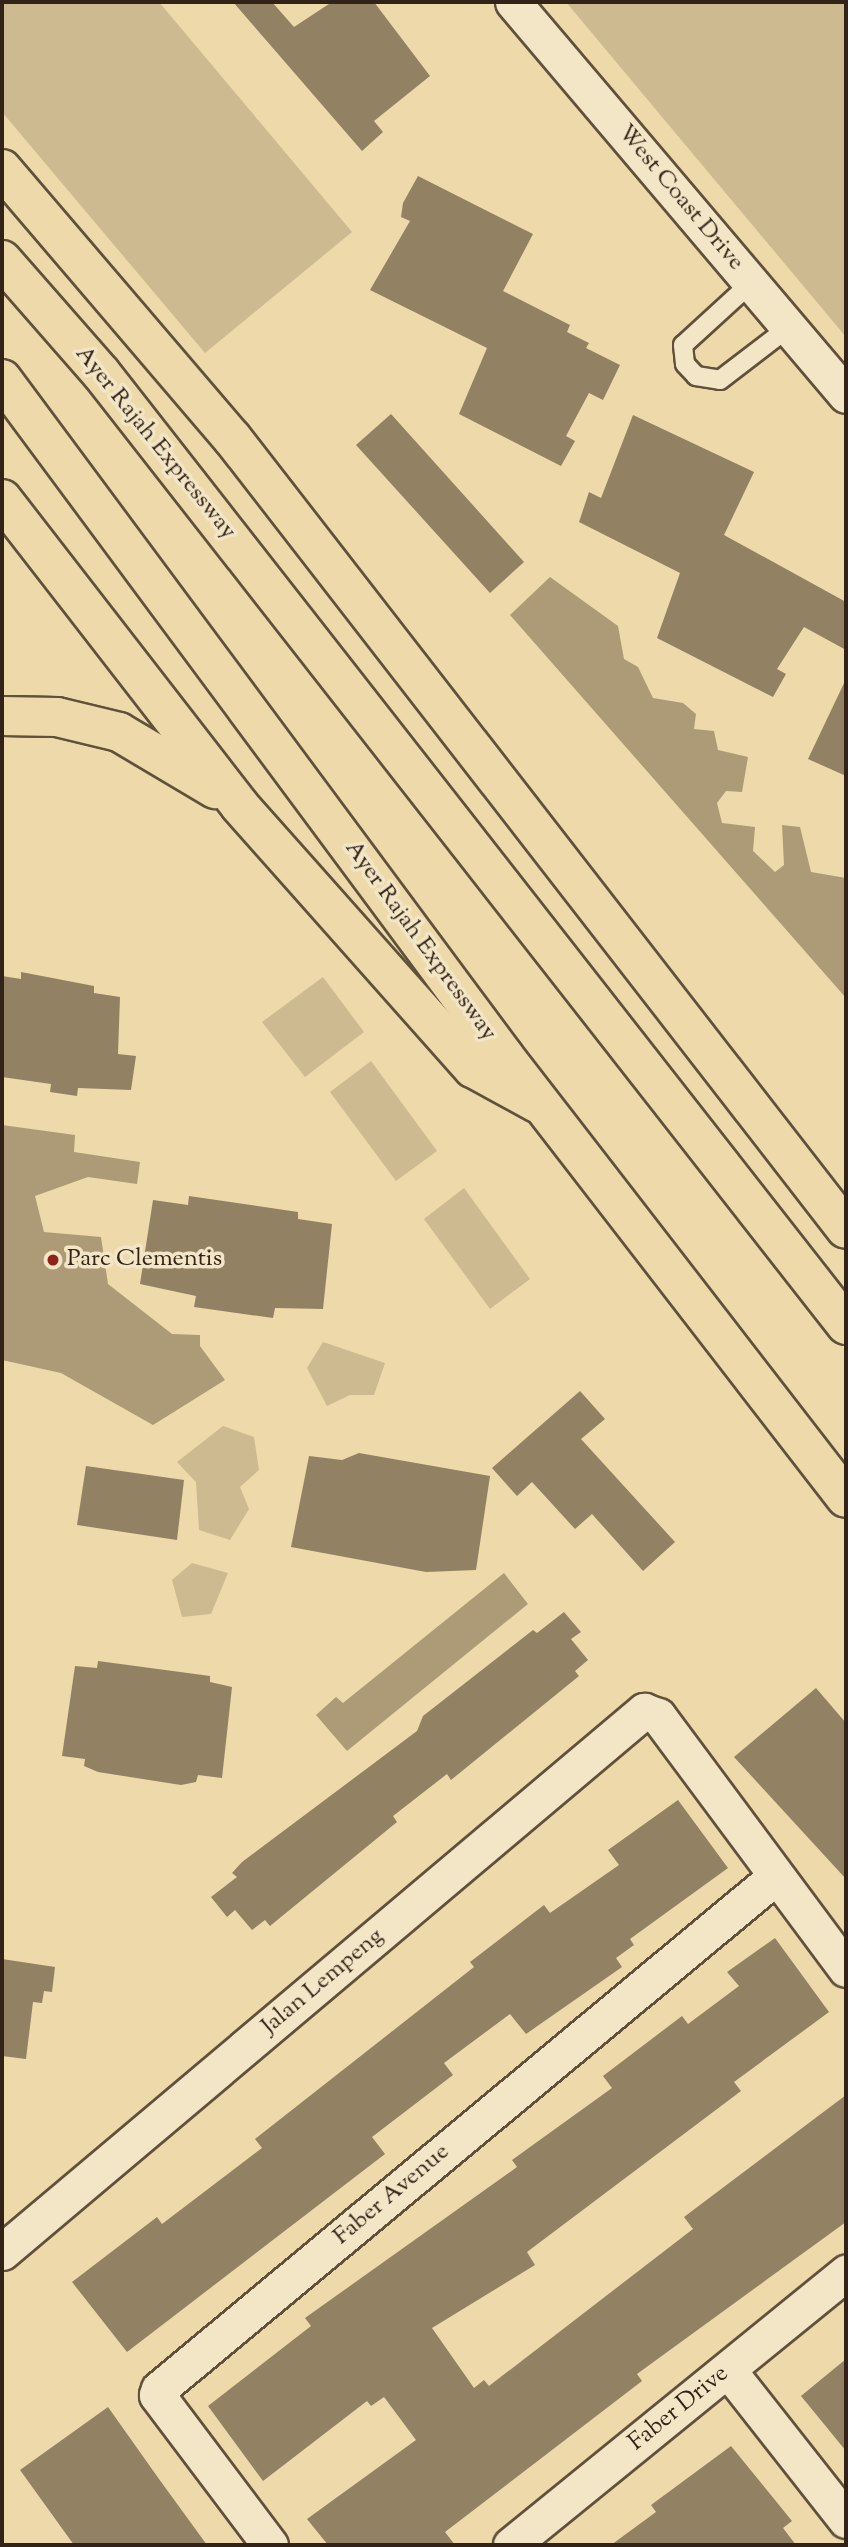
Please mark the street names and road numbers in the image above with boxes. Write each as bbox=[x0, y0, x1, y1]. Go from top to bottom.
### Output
street label: West Coast Drive bbox=[611, 119, 749, 277]
street label: Ayer Rajah Expressway bbox=[68, 341, 242, 545]
street label: Ayer Rajah Expressway bbox=[338, 835, 502, 1047]
street label: Jalan Lempeng bbox=[256, 1923, 390, 2041]
street label: Faber Avenue bbox=[328, 2138, 456, 2252]
street label: Faber Drive bbox=[623, 2360, 735, 2458]

